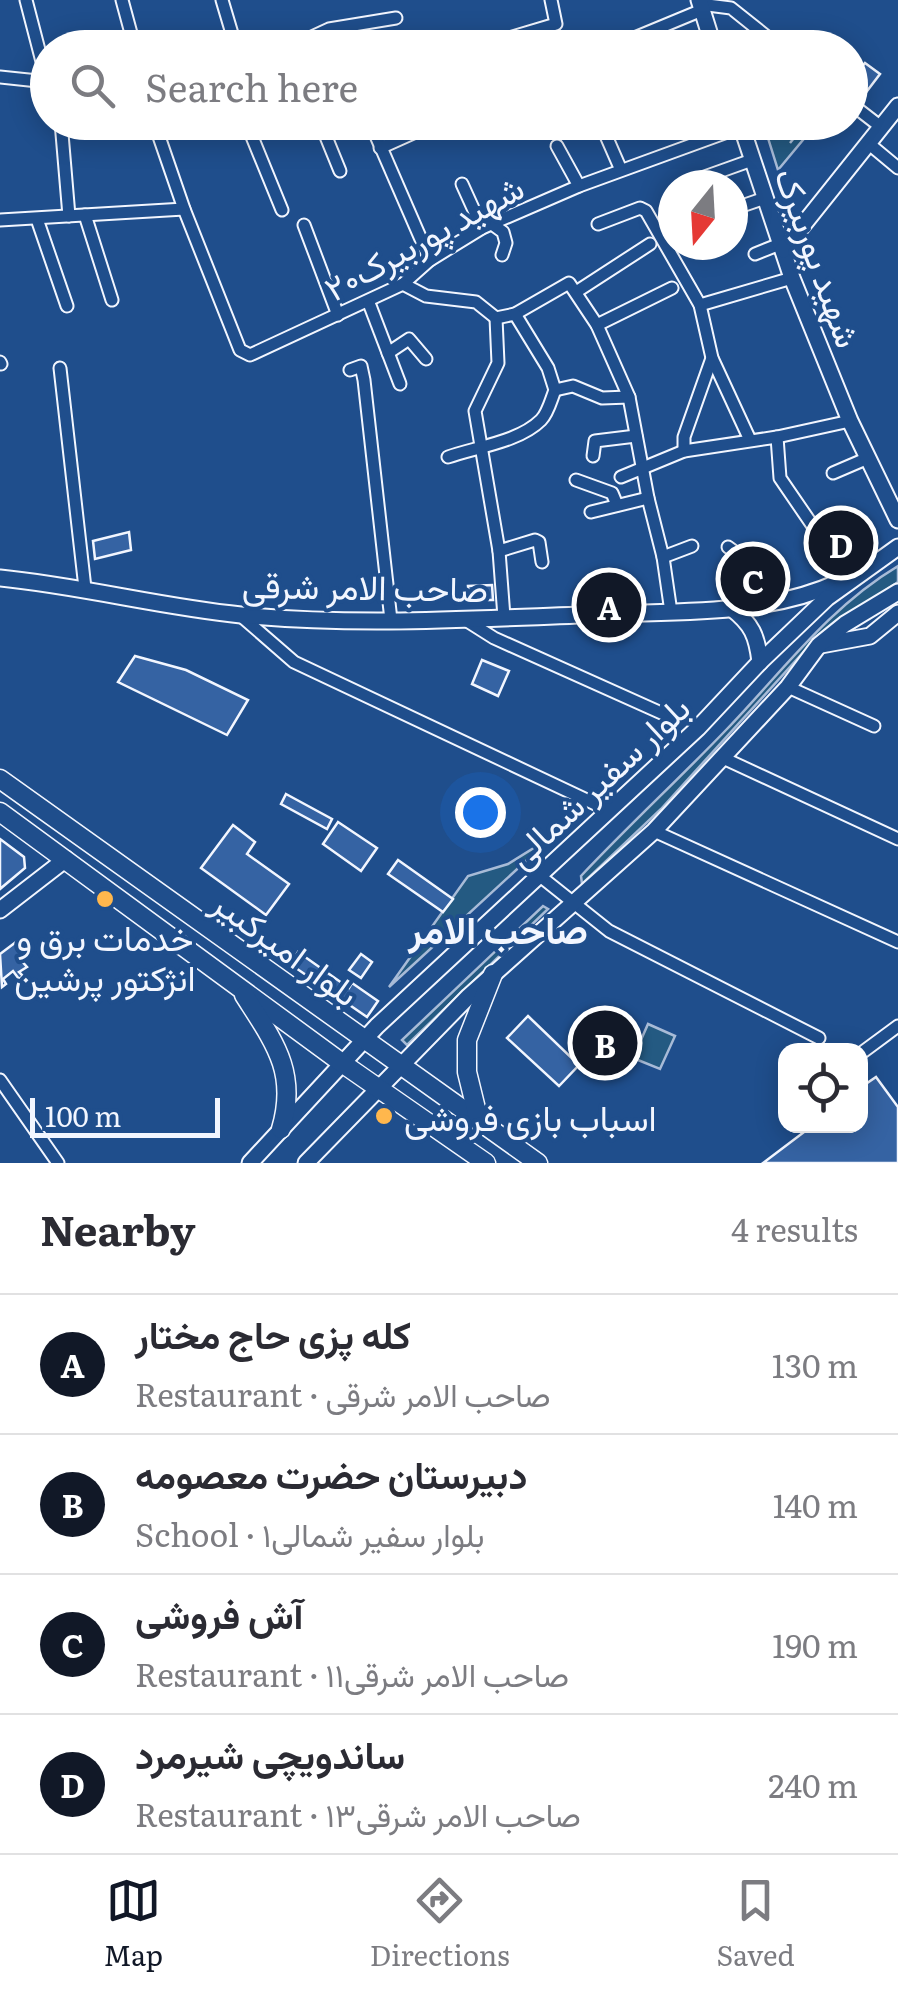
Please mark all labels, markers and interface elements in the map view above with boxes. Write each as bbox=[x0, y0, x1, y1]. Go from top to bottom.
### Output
search box bbox=[30, 30, 868, 140]
text: Search here bbox=[145, 57, 358, 114]
icon: search bbox=[65, 58, 120, 113]
street label: شهید پوربیرک۲۰ bbox=[314, 160, 533, 313]
street label: شهید پوربیرک bbox=[762, 160, 877, 355]
north arrow bbox=[658, 170, 748, 260]
pin: D bbox=[808, 506, 874, 580]
pin: C bbox=[720, 542, 786, 616]
street label: صاحب الامر شرقی bbox=[242, 557, 488, 613]
pin: A bbox=[576, 568, 642, 642]
street label: بلوار سفیر شمالی bbox=[494, 681, 700, 879]
your location bbox=[455, 787, 506, 838]
street label: بلوار امیرکبیر bbox=[202, 874, 371, 1017]
marker: خدمات برق و انژکتور پرشین bbox=[94, 888, 116, 910]
district label: صاحب الامر bbox=[407, 899, 588, 956]
place label: خدمات برق و انژکتور پرشین bbox=[14, 910, 196, 1003]
pin: B bbox=[572, 1006, 638, 1080]
map controls bbox=[778, 1043, 868, 1133]
button: locate bbox=[778, 1043, 868, 1133]
place label: اسباب بازی فروشی bbox=[404, 1090, 657, 1142]
scale bar bbox=[30, 1093, 220, 1138]
text: 100 m bbox=[45, 1094, 122, 1136]
marker: اسباب بازی فروشی bbox=[373, 1105, 395, 1127]
text: Nearby bbox=[40, 1197, 196, 1259]
text: 4 results bbox=[731, 1204, 858, 1252]
text: کله پزی حاج مختار bbox=[135, 1304, 411, 1361]
text: A bbox=[60, 1340, 85, 1388]
text: 130 m bbox=[772, 1340, 858, 1388]
text: Restaurant · صاحب الامر شرقی bbox=[135, 1369, 550, 1417]
text: دبیرستان حضرت معصومه bbox=[135, 1444, 527, 1501]
text: B bbox=[61, 1480, 84, 1528]
text: 140 m bbox=[773, 1480, 858, 1528]
text: School · بلوار سفیر شمالی۱ bbox=[135, 1509, 485, 1557]
text: آش فروشی bbox=[135, 1584, 303, 1641]
text: C bbox=[61, 1620, 84, 1668]
text: 190 m bbox=[772, 1620, 858, 1668]
text: Restaurant · صاحب الامر شرقی۱۱ bbox=[135, 1649, 569, 1697]
text: ساندویچی شیرمرد bbox=[135, 1724, 405, 1781]
text: D bbox=[60, 1760, 85, 1808]
text: 240 m bbox=[768, 1760, 858, 1808]
text: Restaurant · صاحب الامر شرقی۱۳ bbox=[135, 1789, 581, 1837]
tab: Map bbox=[103, 1873, 163, 1975]
tab: Directions bbox=[370, 1873, 510, 1975]
tab: Saved bbox=[717, 1873, 795, 1975]

